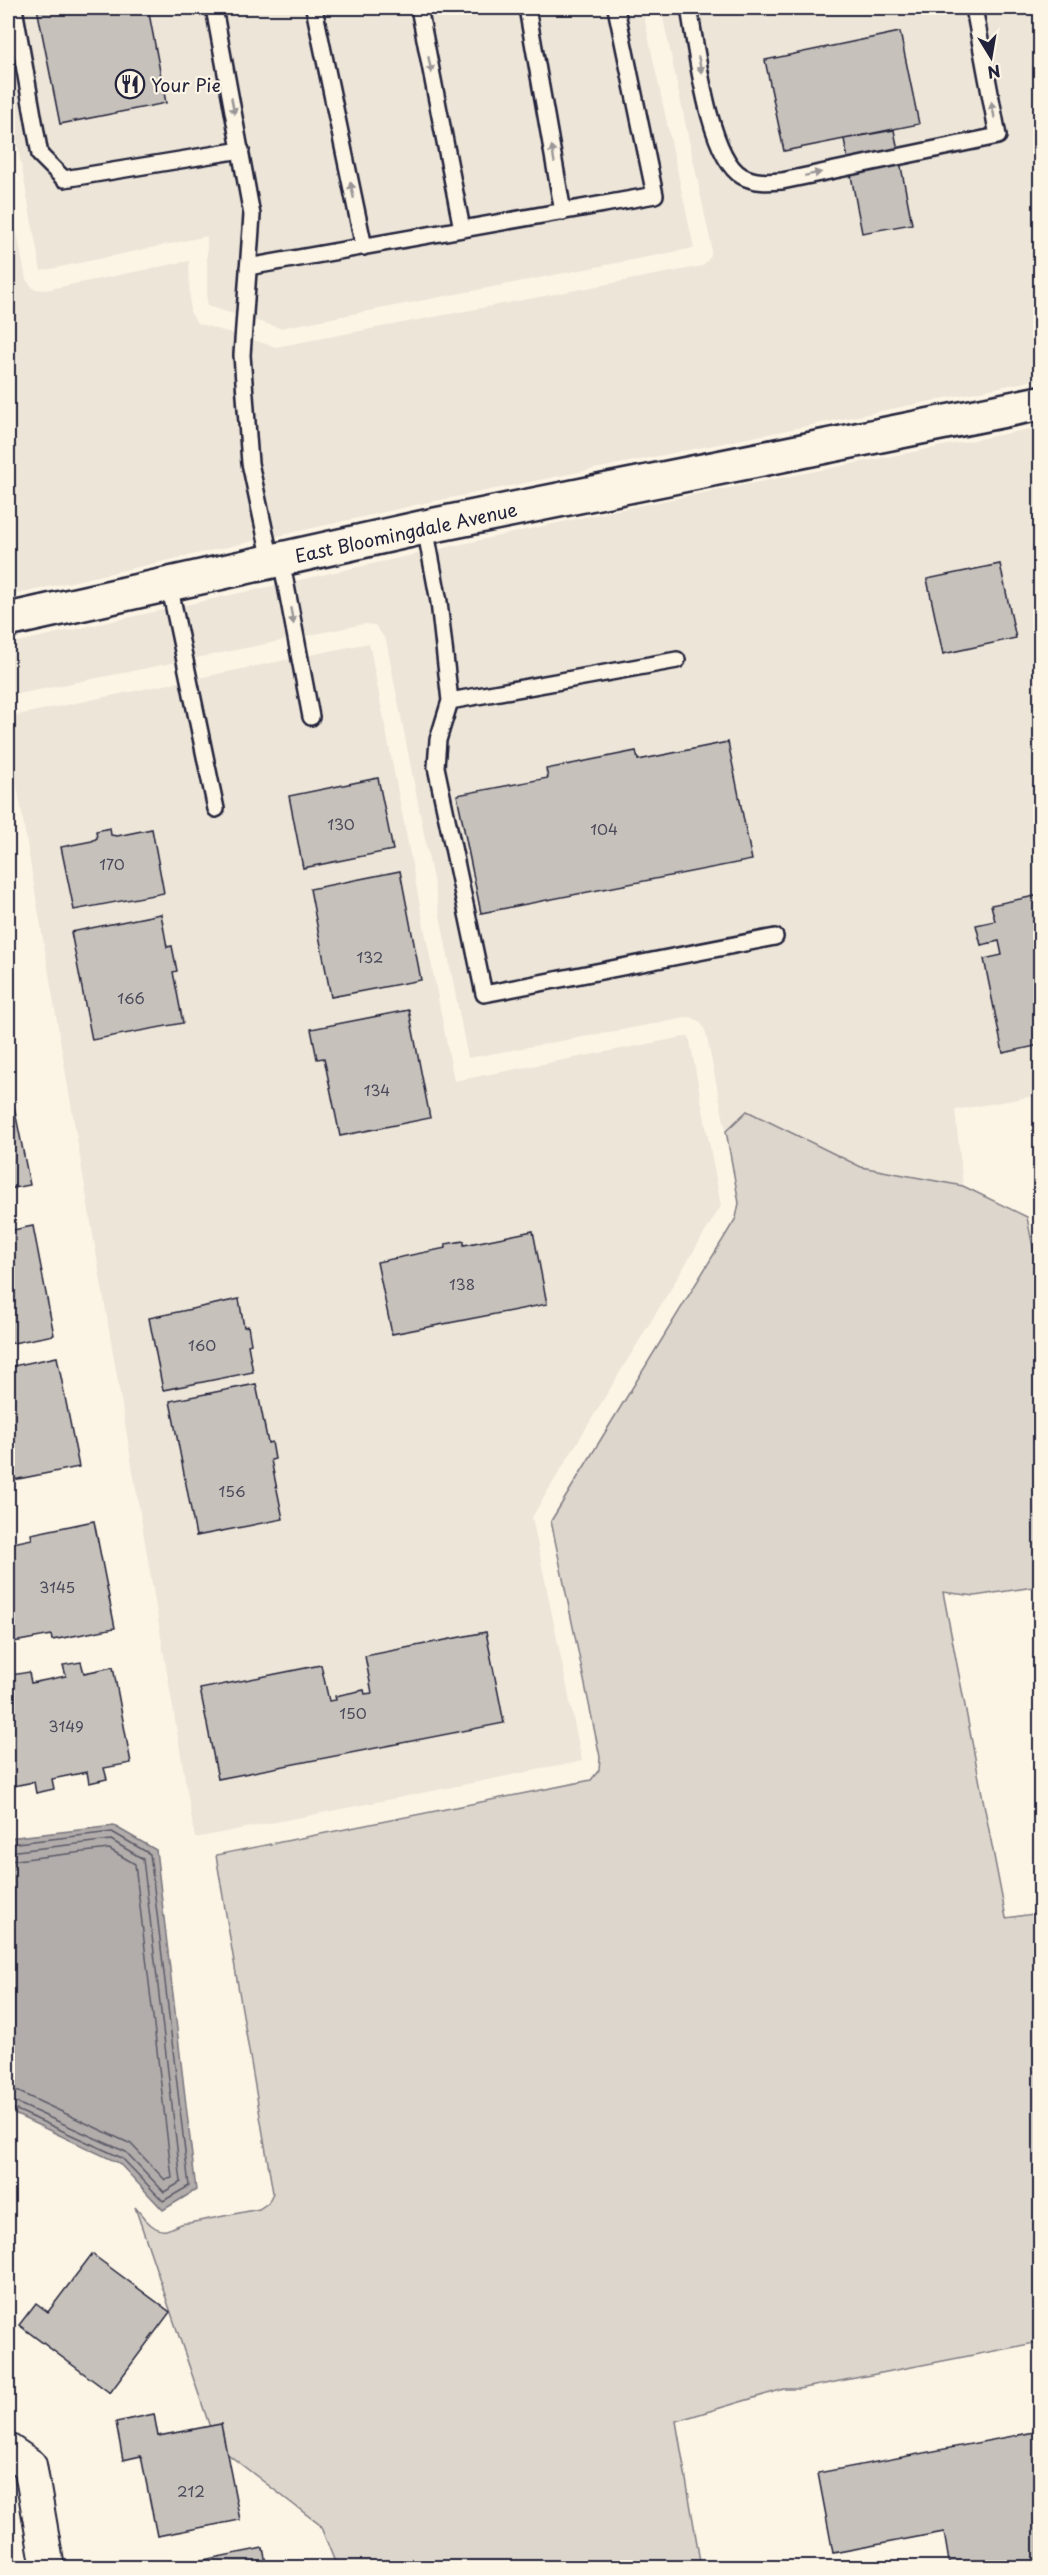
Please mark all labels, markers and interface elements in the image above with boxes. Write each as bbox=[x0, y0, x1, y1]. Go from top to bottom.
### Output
north arrow bbox=[961, 27, 1021, 87]
one-way arrow bbox=[426, 56, 435, 75]
one-way arrow bbox=[696, 56, 705, 75]
text: N bbox=[986, 60, 1003, 86]
restaurant icon: Your Pie bbox=[114, 68, 146, 100]
place label: Your Pie bbox=[151, 71, 221, 98]
one-way arrow bbox=[229, 97, 238, 116]
one-way arrow bbox=[988, 100, 997, 119]
one-way arrow bbox=[548, 144, 557, 163]
one-way arrow bbox=[804, 169, 823, 178]
one-way arrow bbox=[347, 180, 357, 199]
street label: East Bloomingdale Avenue bbox=[292, 495, 520, 569]
one-way arrow bbox=[288, 607, 297, 626]
house number: 130 bbox=[327, 812, 355, 835]
house number: 104 bbox=[590, 817, 618, 840]
house number: 170 bbox=[99, 852, 125, 875]
house number: 132 bbox=[357, 945, 383, 968]
house number: 166 bbox=[117, 986, 145, 1009]
house number: 134 bbox=[364, 1078, 390, 1101]
house number: 138 bbox=[449, 1272, 475, 1295]
house number: 160 bbox=[188, 1333, 216, 1356]
house number: 156 bbox=[219, 1479, 245, 1502]
house number: 3145 bbox=[39, 1575, 75, 1598]
house number: 150 bbox=[339, 1701, 367, 1724]
house number: 3149 bbox=[48, 1714, 84, 1737]
house number: 212 bbox=[177, 2479, 205, 2502]

